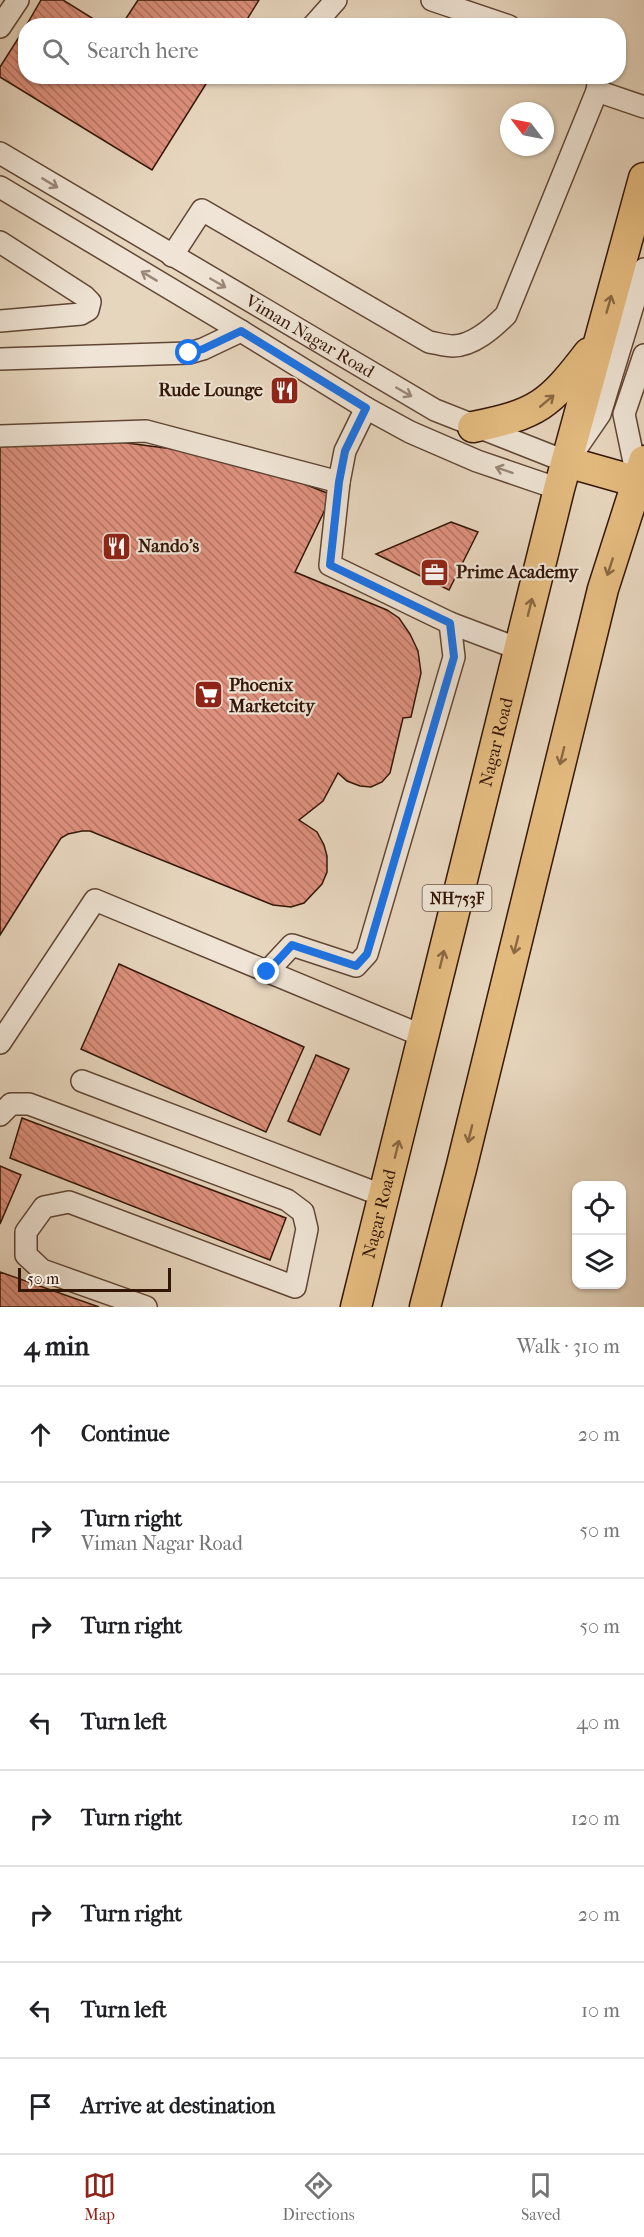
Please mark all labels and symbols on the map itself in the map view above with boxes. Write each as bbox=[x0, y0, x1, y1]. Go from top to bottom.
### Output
north arrow bbox=[500, 102, 554, 156]
one-way arrow bbox=[41, 178, 58, 190]
one-way arrow bbox=[141, 270, 158, 282]
one-way arrow bbox=[209, 277, 226, 289]
street label: Viman Nagar Road bbox=[241, 289, 378, 382]
one-way arrow bbox=[604, 295, 615, 314]
route start bbox=[175, 339, 201, 365]
restaurant icon: Rude Lounge bbox=[268, 374, 300, 406]
place label: Rude Lounge bbox=[158, 380, 263, 401]
one-way arrow bbox=[395, 387, 412, 399]
one-way arrow bbox=[539, 394, 555, 407]
one-way arrow bbox=[495, 464, 514, 475]
restaurant icon: Nando's bbox=[101, 530, 133, 562]
place label: Nando's bbox=[138, 536, 200, 557]
office icon: Prime Academy bbox=[419, 556, 451, 588]
one-way arrow bbox=[604, 557, 615, 576]
place label: Prime Academy bbox=[456, 562, 580, 583]
one-way arrow bbox=[524, 598, 536, 617]
place label: Phoenix Marketcity bbox=[228, 675, 316, 717]
supermarket icon: Phoenix Marketcity bbox=[192, 679, 224, 711]
street label: Nagar Road bbox=[475, 695, 517, 789]
one-way arrow bbox=[556, 746, 568, 765]
road number: NH753F bbox=[422, 885, 492, 911]
one-way arrow bbox=[509, 935, 521, 954]
one-way arrow bbox=[436, 950, 448, 969]
route end bbox=[253, 958, 279, 984]
one-way arrow bbox=[463, 1125, 475, 1144]
one-way arrow bbox=[391, 1139, 403, 1158]
street label: Nagar Road bbox=[358, 1167, 400, 1261]
scale bar bbox=[18, 1265, 171, 1292]

